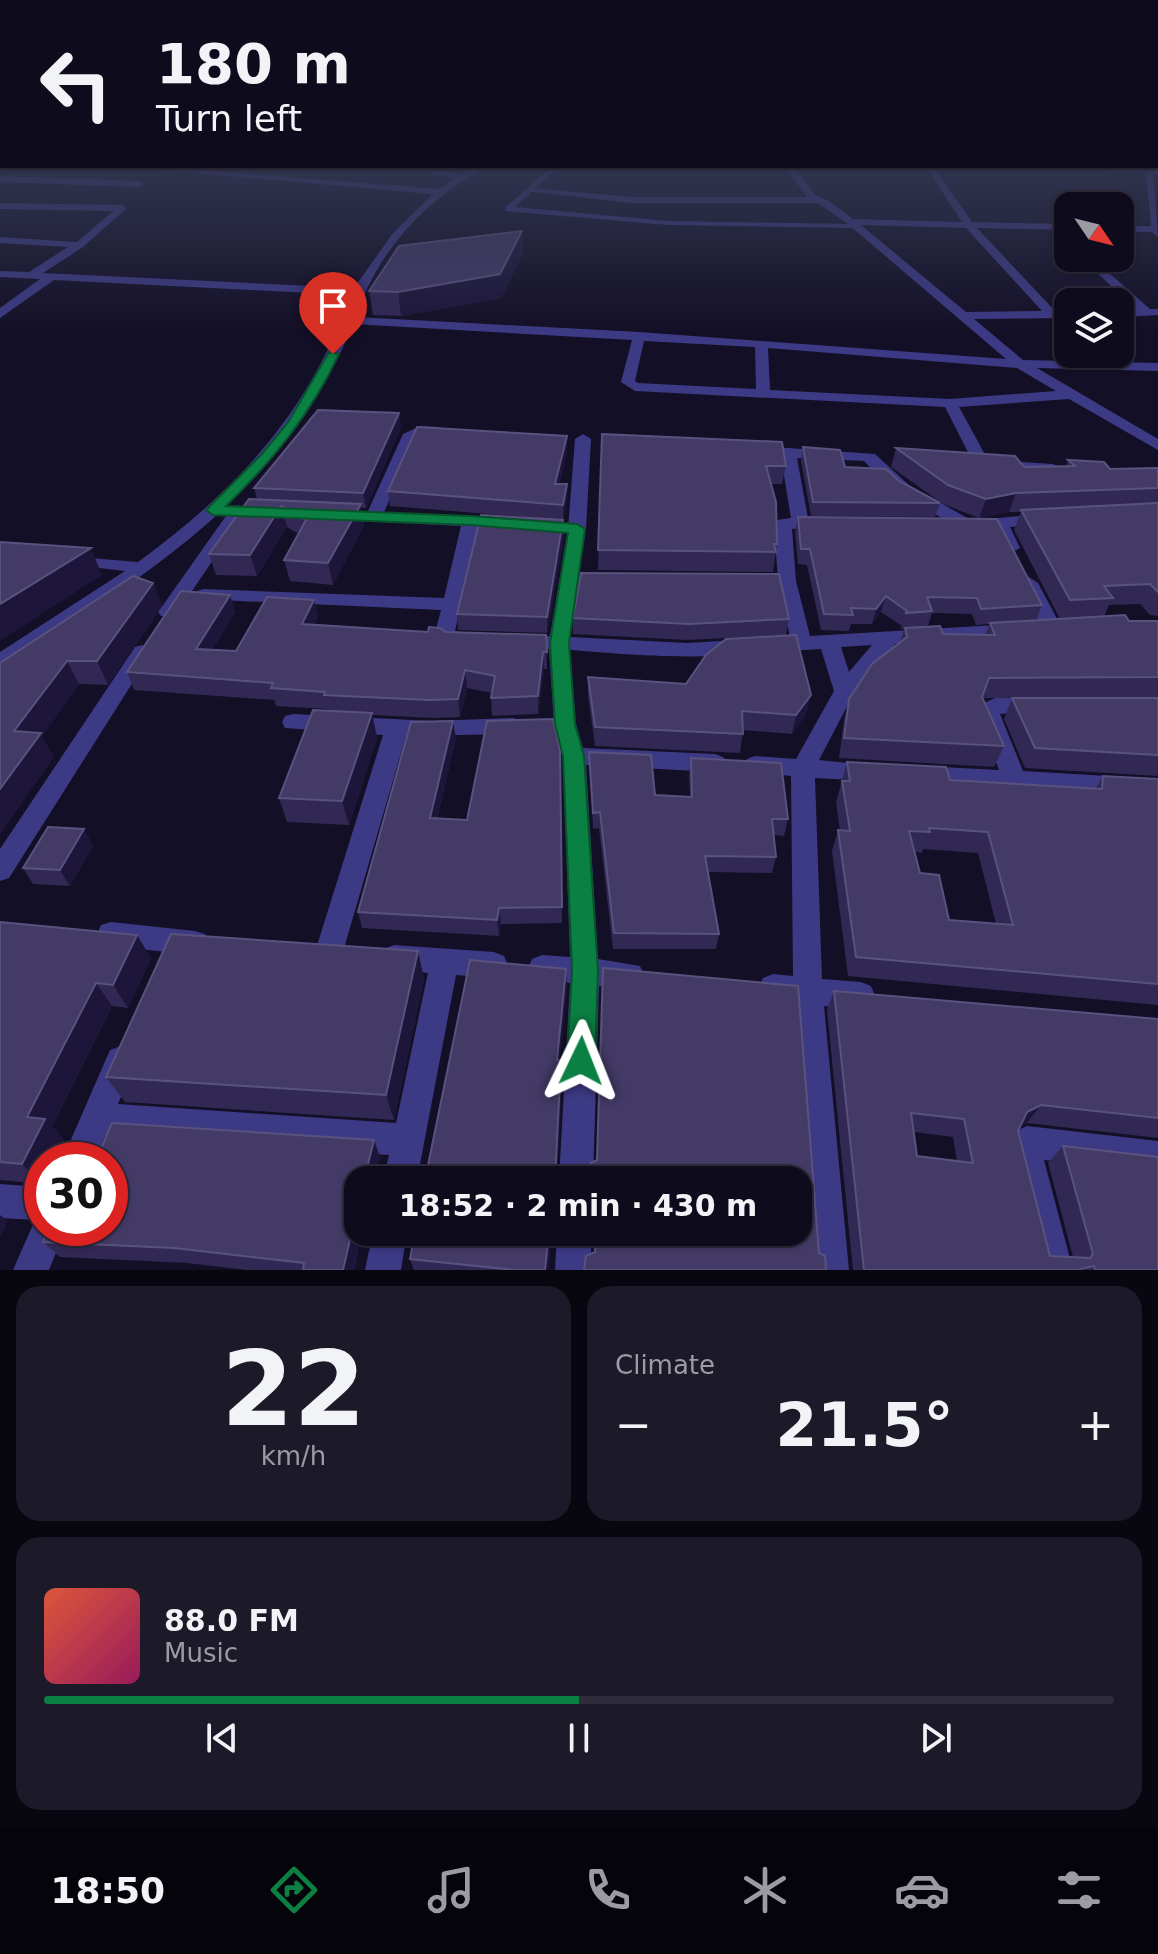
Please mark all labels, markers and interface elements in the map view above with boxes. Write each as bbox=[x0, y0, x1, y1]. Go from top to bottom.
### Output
text: 180 m bbox=[156, 31, 351, 96]
icon: left bbox=[24, 32, 128, 136]
text: Turn left bbox=[156, 98, 302, 139]
north arrow bbox=[1054, 192, 1134, 272]
map controls bbox=[1054, 192, 1134, 368]
pin bbox=[299, 272, 367, 354]
icon: arrive bbox=[311, 284, 355, 328]
button: layers bbox=[1054, 288, 1134, 368]
position arrow bbox=[539, 1019, 623, 1103]
speed limit sign: 30 bbox=[24, 1142, 128, 1246]
text: 18:52 · 2 min · 430 m bbox=[399, 1188, 757, 1223]
text: 22 bbox=[221, 1328, 366, 1450]
text: Climate bbox=[615, 1350, 715, 1380]
text: 21.5° bbox=[775, 1390, 954, 1460]
text: − bbox=[615, 1399, 652, 1450]
text: + bbox=[1077, 1399, 1114, 1450]
text: km/h bbox=[261, 1441, 326, 1471]
text: 88.0 FM bbox=[164, 1603, 299, 1638]
text: Music bbox=[164, 1638, 238, 1668]
icon: previous bbox=[200, 1716, 244, 1760]
icon: pause bbox=[557, 1716, 601, 1760]
icon: next bbox=[914, 1716, 958, 1760]
icon: directions bbox=[266, 1862, 322, 1918]
icon: music bbox=[423, 1862, 479, 1918]
icon: phone bbox=[580, 1862, 636, 1918]
icon: climate bbox=[737, 1862, 793, 1918]
icon: car bbox=[894, 1862, 950, 1918]
icon: filters bbox=[1051, 1862, 1107, 1918]
text: 18:50 bbox=[51, 1870, 165, 1911]

